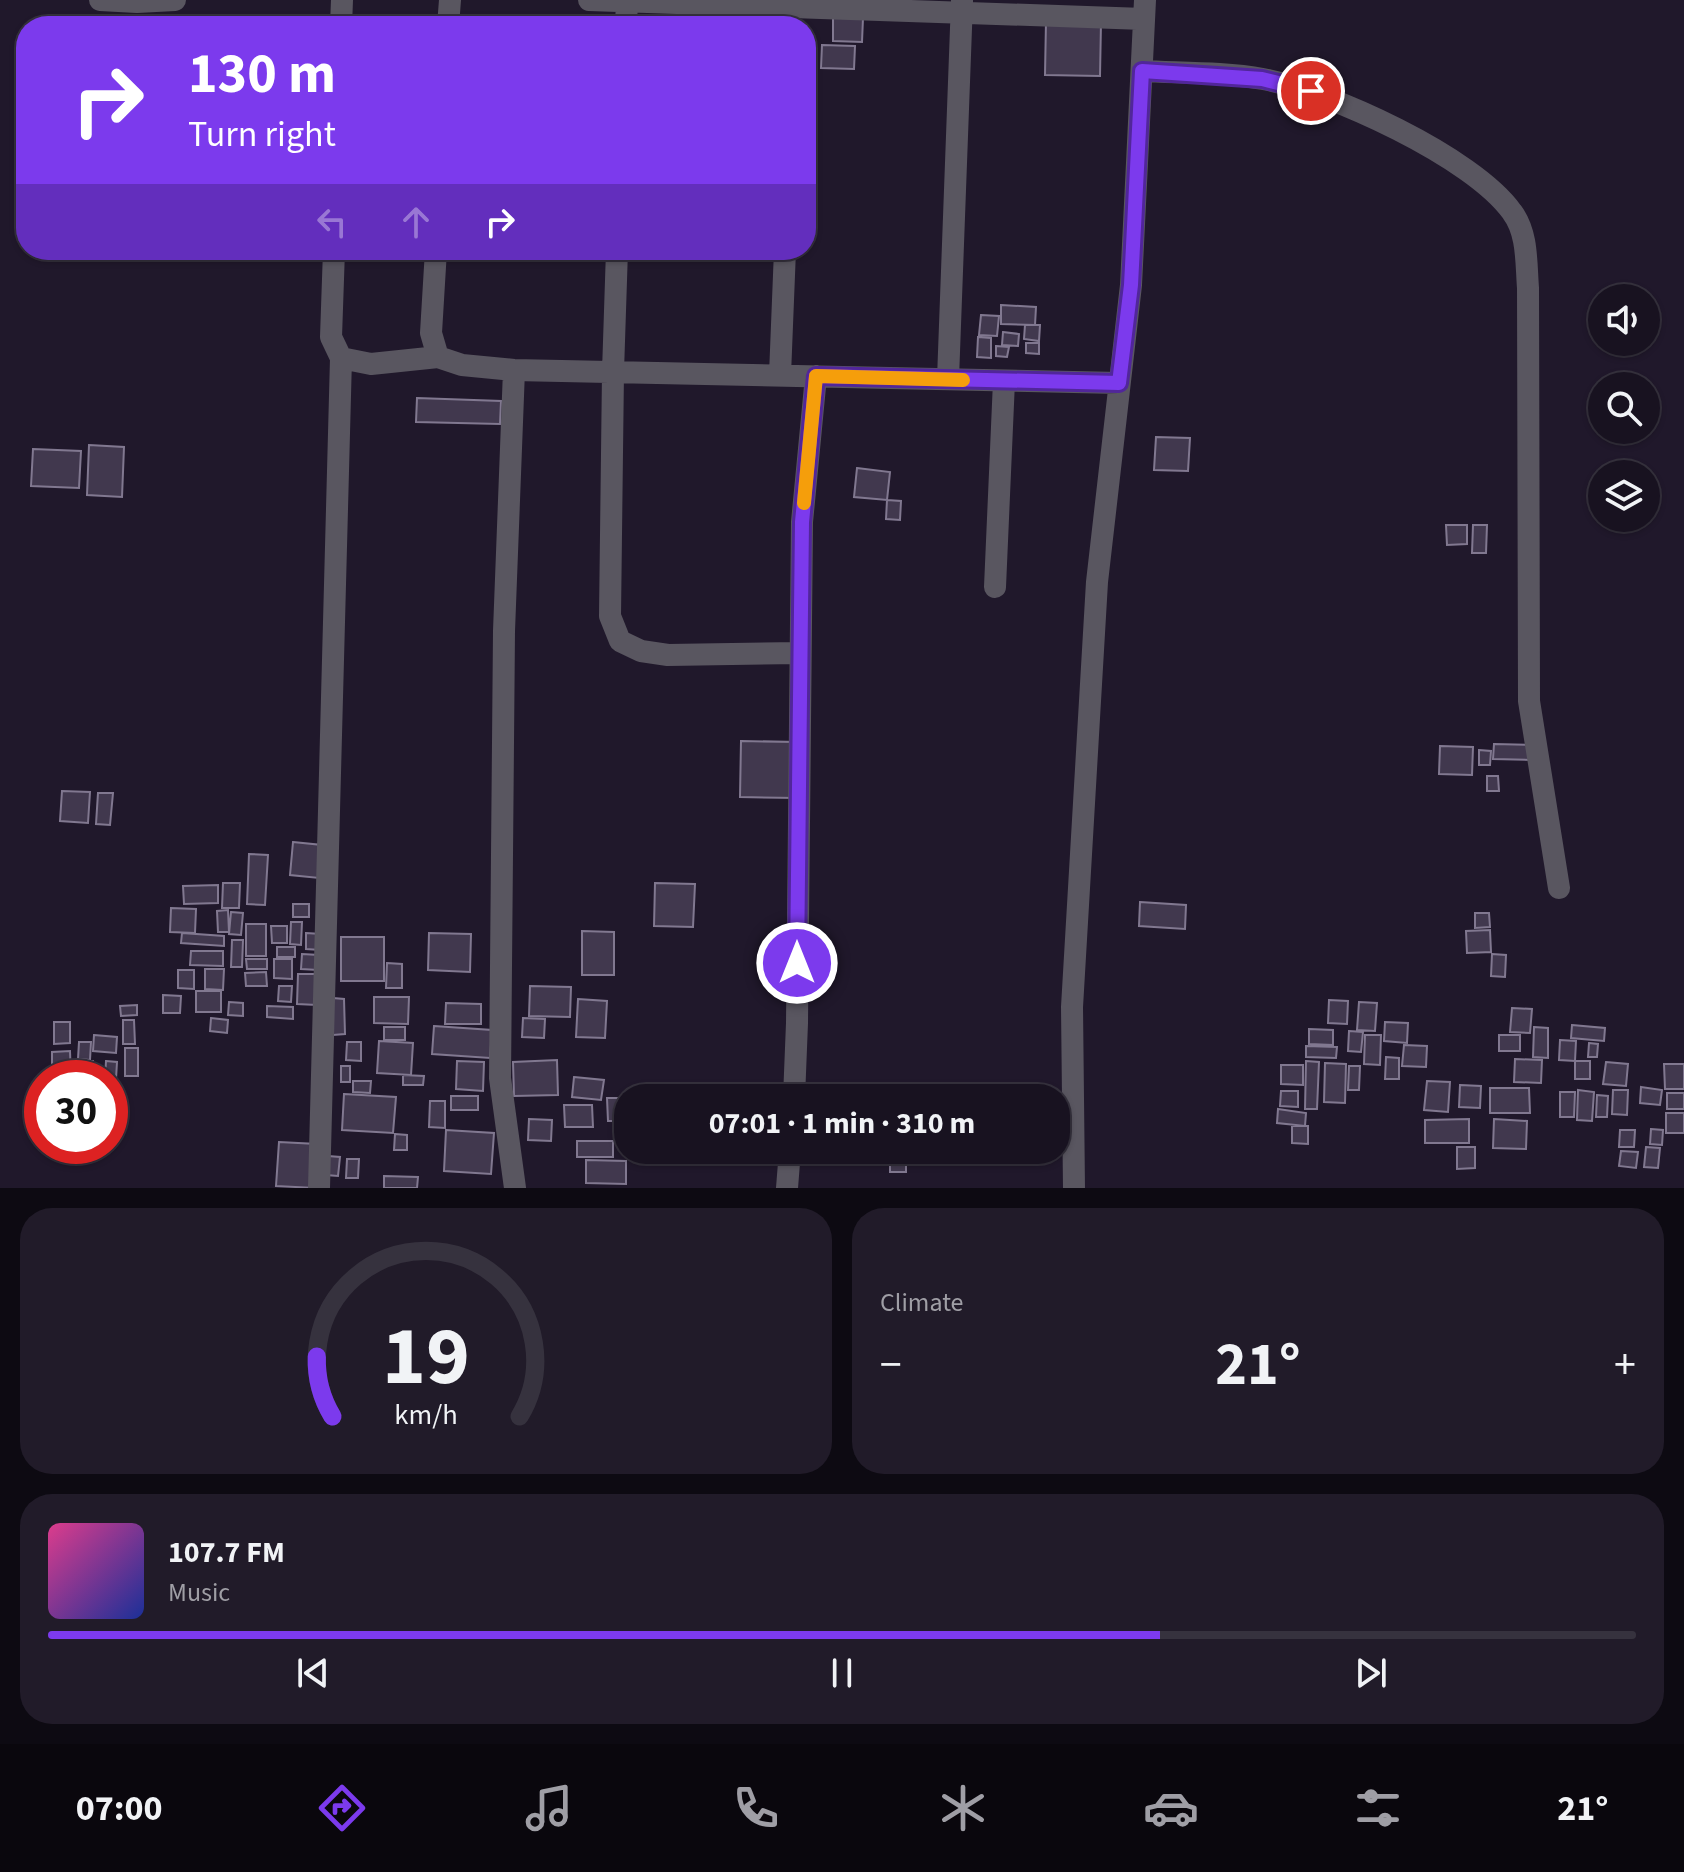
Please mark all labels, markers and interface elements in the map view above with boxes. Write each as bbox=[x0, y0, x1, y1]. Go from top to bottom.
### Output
text: 130 m bbox=[188, 35, 336, 114]
icon: right bbox=[56, 48, 160, 152]
pin bbox=[1277, 57, 1345, 125]
icon: arrive bbox=[1289, 69, 1333, 113]
text: Turn right bbox=[188, 109, 336, 160]
icon: left bbox=[310, 200, 354, 244]
icon: ahead bbox=[394, 200, 438, 244]
icon: right bbox=[478, 200, 522, 244]
map controls bbox=[1588, 284, 1660, 532]
button: sound bbox=[1588, 284, 1660, 356]
button: search bbox=[1588, 372, 1660, 444]
button: layers bbox=[1588, 460, 1660, 532]
position arrow bbox=[755, 921, 839, 1005]
speed limit sign: 30 bbox=[24, 1060, 128, 1164]
text: 07:01 · 1 min · 310 m bbox=[709, 1102, 975, 1145]
text: Climate bbox=[880, 1284, 964, 1321]
text: 19 bbox=[382, 1298, 470, 1416]
text: 21° bbox=[1215, 1323, 1301, 1408]
text: − bbox=[880, 1334, 902, 1397]
text: + bbox=[1614, 1334, 1636, 1397]
text: km/h bbox=[394, 1395, 458, 1435]
text: 107.7 FM bbox=[168, 1531, 285, 1574]
text: Music bbox=[168, 1574, 230, 1611]
icon: previous bbox=[291, 1651, 335, 1695]
icon: pause bbox=[820, 1651, 864, 1695]
icon: next bbox=[1349, 1651, 1393, 1695]
icon: directions bbox=[314, 1780, 370, 1836]
icon: music bbox=[521, 1780, 577, 1836]
icon: phone bbox=[728, 1780, 784, 1836]
icon: climate bbox=[935, 1780, 991, 1836]
icon: car bbox=[1143, 1780, 1199, 1836]
icon: filters bbox=[1350, 1780, 1406, 1836]
text: 07:00 bbox=[76, 1783, 162, 1834]
text: 21° bbox=[1557, 1783, 1608, 1834]

